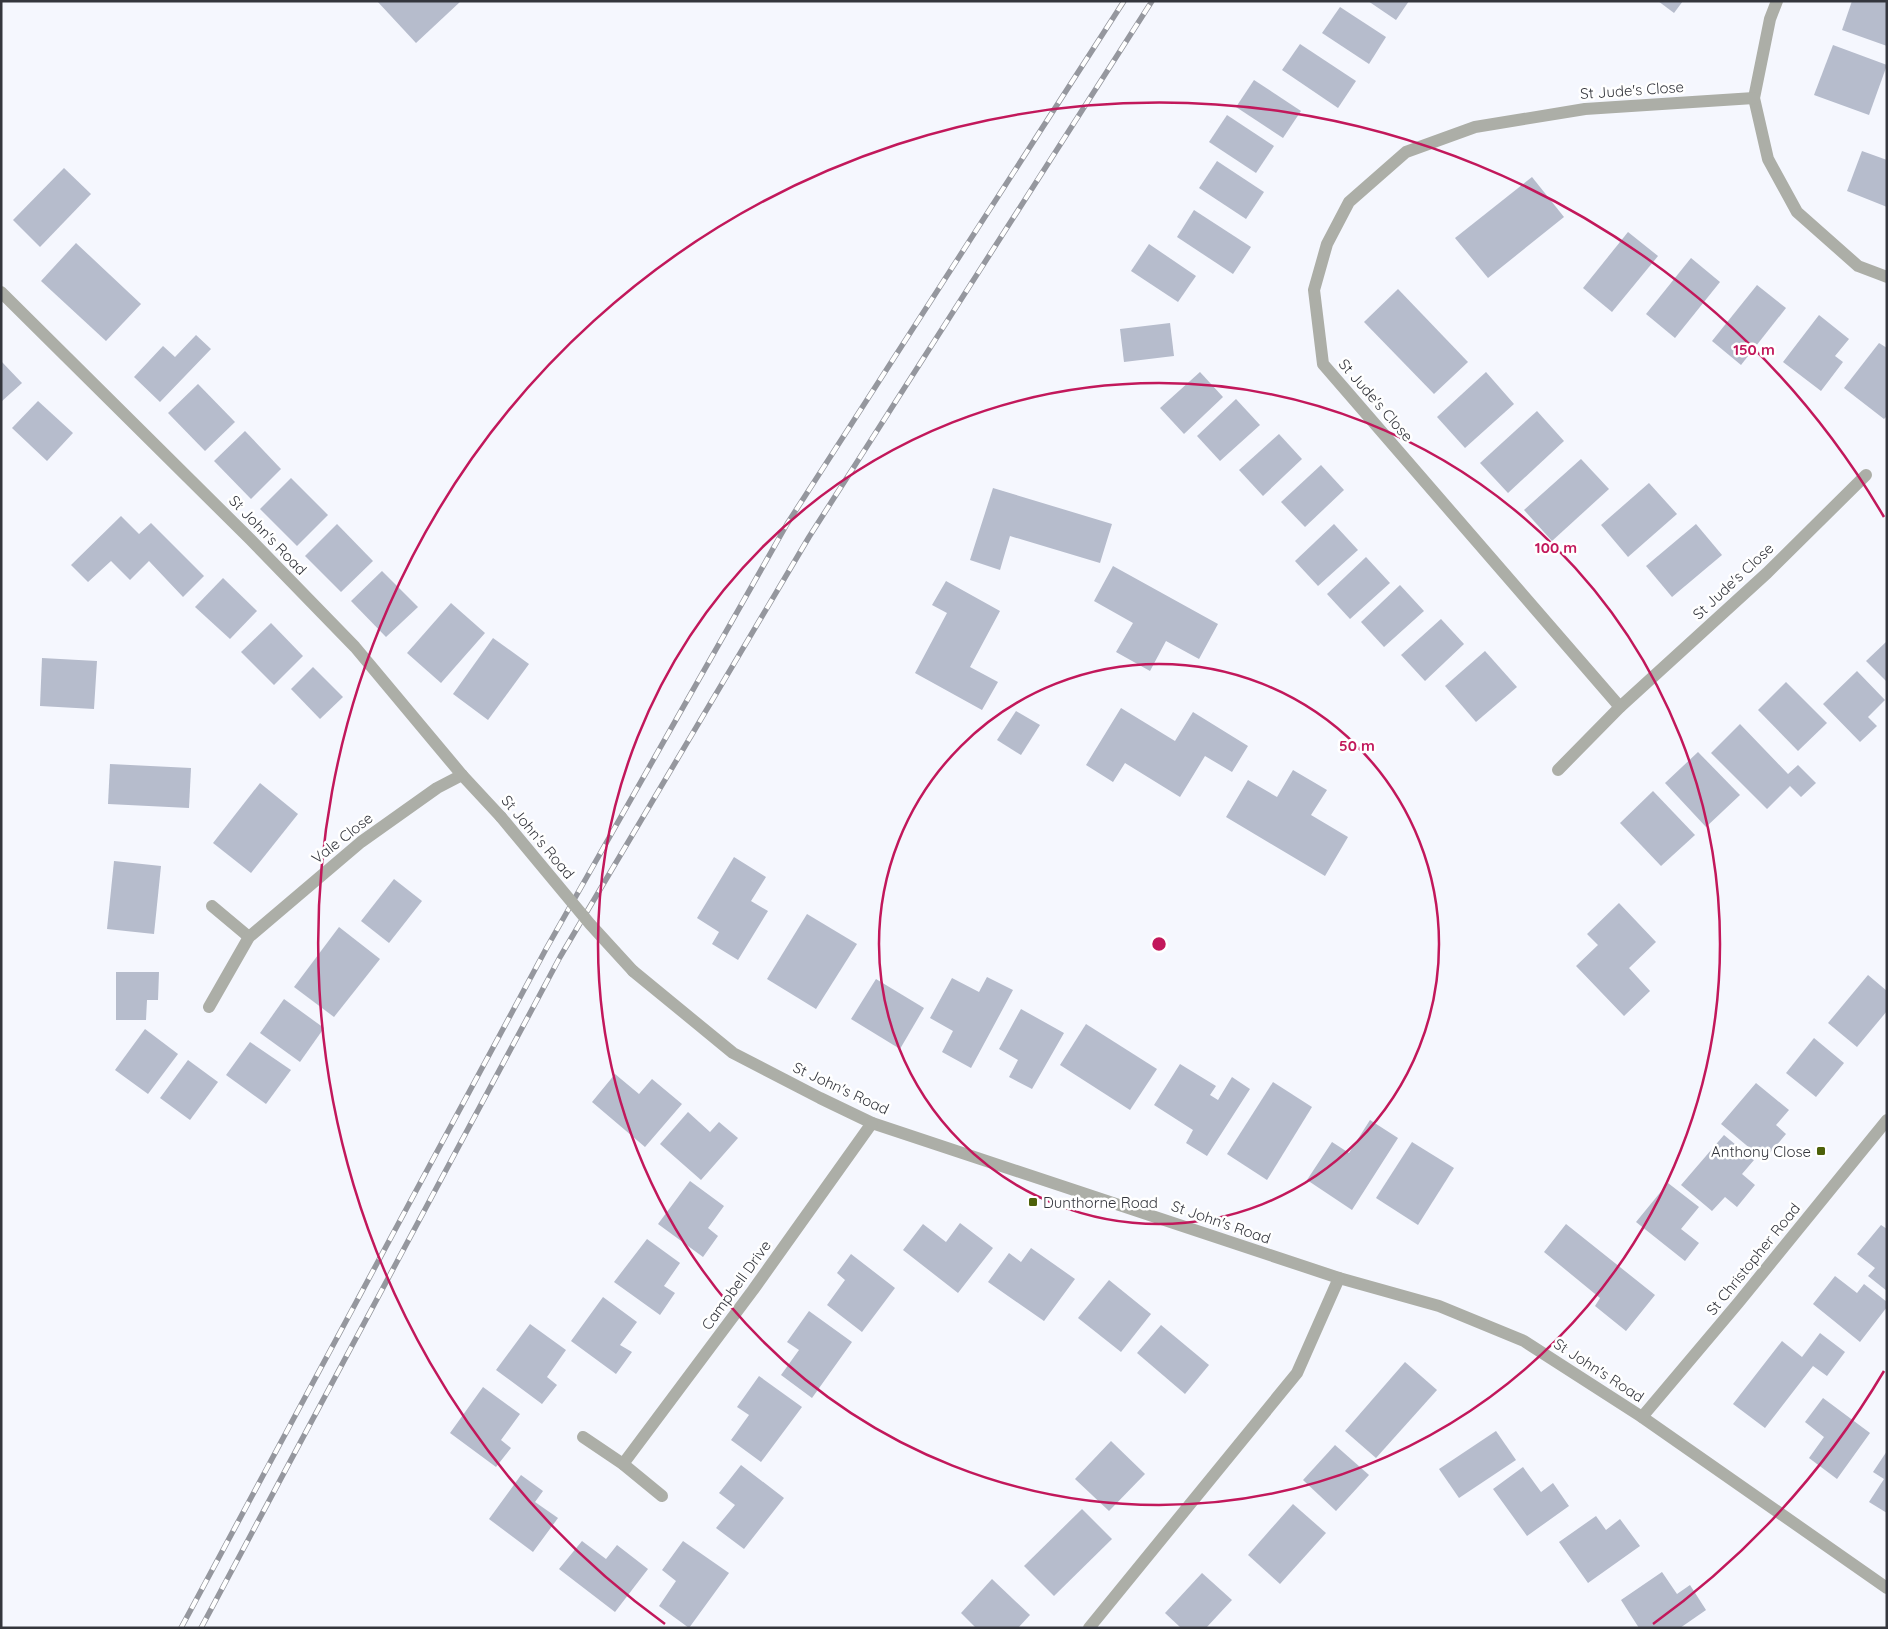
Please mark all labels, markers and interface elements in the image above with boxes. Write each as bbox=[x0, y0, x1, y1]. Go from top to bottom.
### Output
street label: St Jude's Close bbox=[1579, 77, 1685, 103]
text: 150 m bbox=[1733, 340, 1775, 359]
street label: St Jude's Close bbox=[1335, 355, 1417, 445]
street label: St John's Road bbox=[225, 491, 311, 579]
text: 100 m bbox=[1535, 538, 1577, 557]
street label: St Jude's Close bbox=[1688, 539, 1778, 623]
text: 50 m bbox=[1339, 736, 1375, 755]
street label: St John's Road bbox=[497, 791, 579, 883]
street label: Vale Close bbox=[308, 808, 376, 868]
centre of rings bbox=[1150, 935, 1168, 953]
street label: St John's Road bbox=[790, 1057, 892, 1119]
place label: Anthony Close bbox=[1711, 1142, 1811, 1161]
marker: Anthony Close bbox=[1815, 1145, 1827, 1157]
place label: Dunthorne Road bbox=[1043, 1193, 1158, 1212]
marker: Dunthorne Road bbox=[1027, 1196, 1039, 1208]
street label: St John's Road bbox=[1169, 1196, 1273, 1248]
street label: St Christopher Road bbox=[1702, 1199, 1804, 1319]
street label: Campbell Drive bbox=[697, 1236, 775, 1334]
street label: St John's Road bbox=[1550, 1334, 1648, 1406]

